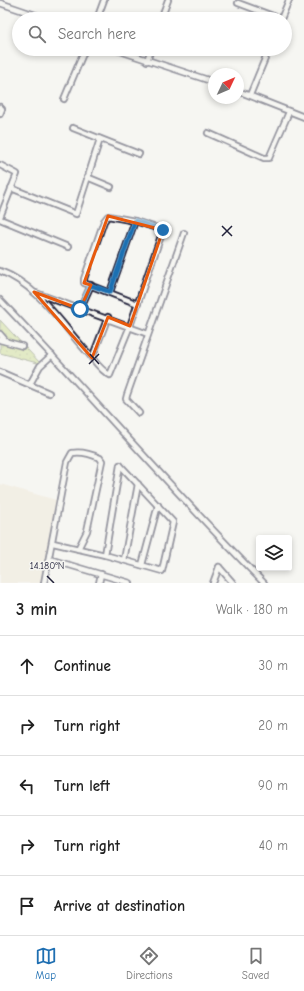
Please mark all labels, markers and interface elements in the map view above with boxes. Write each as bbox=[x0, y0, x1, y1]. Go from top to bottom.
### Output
search box bbox=[12, 12, 292, 56]
icon: search bbox=[26, 23, 48, 45]
text: Search here bbox=[58, 25, 136, 43]
north arrow bbox=[208, 68, 244, 104]
route end bbox=[154, 221, 172, 239]
route start bbox=[71, 300, 89, 318]
map controls bbox=[256, 535, 292, 571]
button: layers bbox=[256, 535, 292, 571]
text: 14.180°N bbox=[30, 560, 64, 572]
text: 3 min bbox=[16, 600, 57, 619]
text: Walk · 180 m bbox=[216, 602, 288, 617]
icon: ahead bbox=[16, 655, 38, 677]
text: Continue bbox=[54, 657, 111, 675]
text: 30 m bbox=[258, 658, 288, 673]
icon: right bbox=[16, 715, 38, 737]
text: Turn right bbox=[54, 717, 120, 735]
text: 20 m bbox=[258, 718, 288, 733]
icon: left bbox=[16, 775, 38, 797]
text: Turn left bbox=[54, 777, 110, 795]
text: 90 m bbox=[258, 778, 288, 793]
icon: right bbox=[16, 835, 38, 857]
text: Turn right bbox=[54, 837, 120, 855]
text: 40 m bbox=[259, 838, 288, 853]
icon: arrive bbox=[16, 895, 38, 917]
text: Arrive at destination bbox=[54, 897, 185, 915]
tab: Map bbox=[35, 945, 57, 982]
tab: Directions bbox=[126, 945, 173, 982]
tab: Saved bbox=[242, 945, 269, 982]

